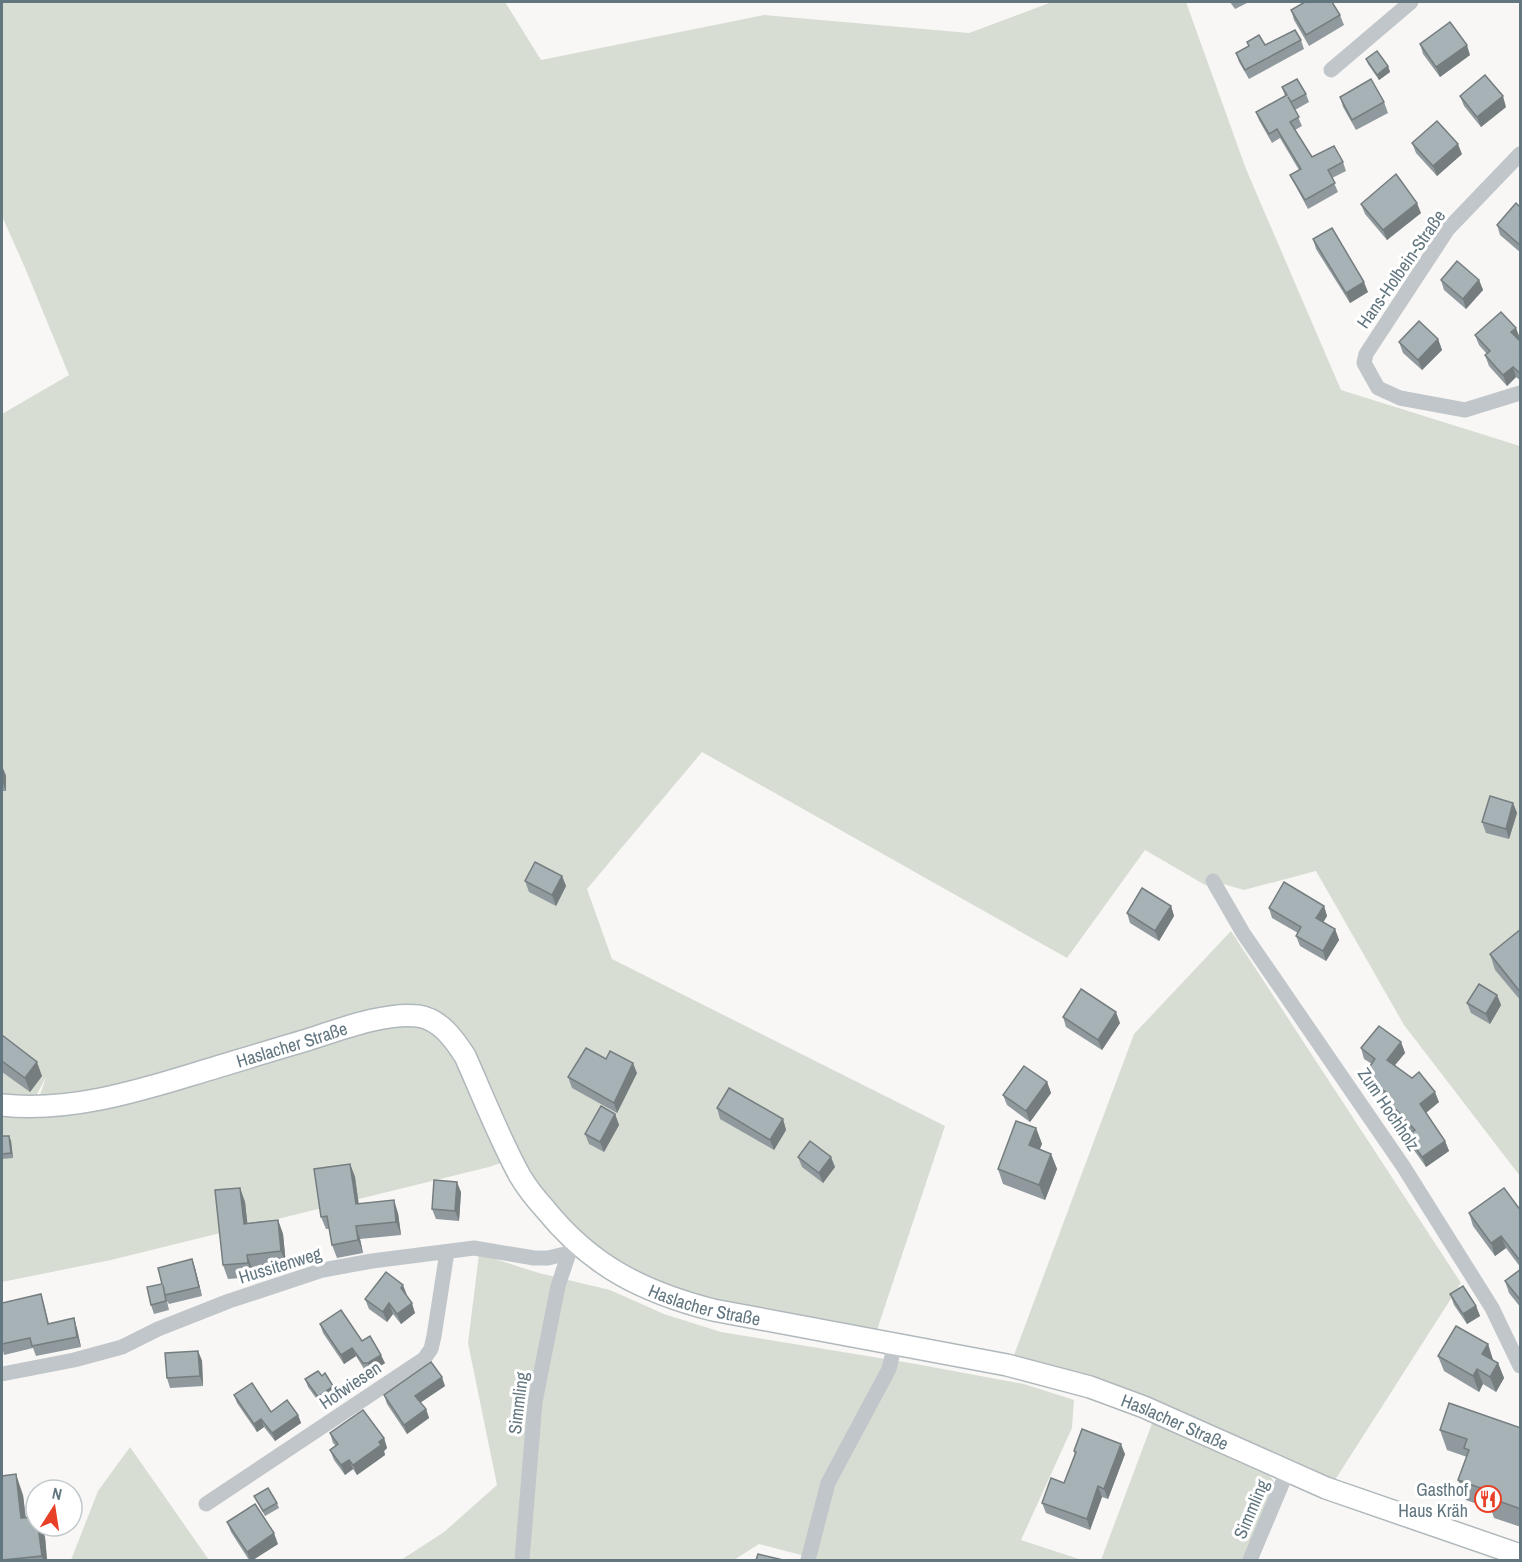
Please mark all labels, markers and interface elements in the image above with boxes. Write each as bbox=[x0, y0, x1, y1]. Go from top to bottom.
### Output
street label: Hans-Holbein-Straße bbox=[1351, 205, 1451, 333]
street label: Haslacher Straße bbox=[233, 1015, 350, 1073]
street label: Zum Hochholz bbox=[1352, 1063, 1426, 1155]
street label: Hussitenweg bbox=[236, 1240, 325, 1289]
street label: Haslacher Straße bbox=[645, 1277, 763, 1331]
street label: Hofwiesen bbox=[314, 1355, 386, 1415]
street label: Simmling bbox=[502, 1370, 534, 1435]
street label: Haslacher Straße bbox=[1118, 1387, 1233, 1456]
street label: Simmling bbox=[1227, 1475, 1275, 1543]
place label: Gasthof Haus Kräh bbox=[1398, 1477, 1469, 1523]
north arrow bbox=[24, 1478, 84, 1538]
text: N bbox=[50, 1482, 64, 1505]
restaurant icon: Gasthof Haus Kräh bbox=[1473, 1484, 1503, 1514]

